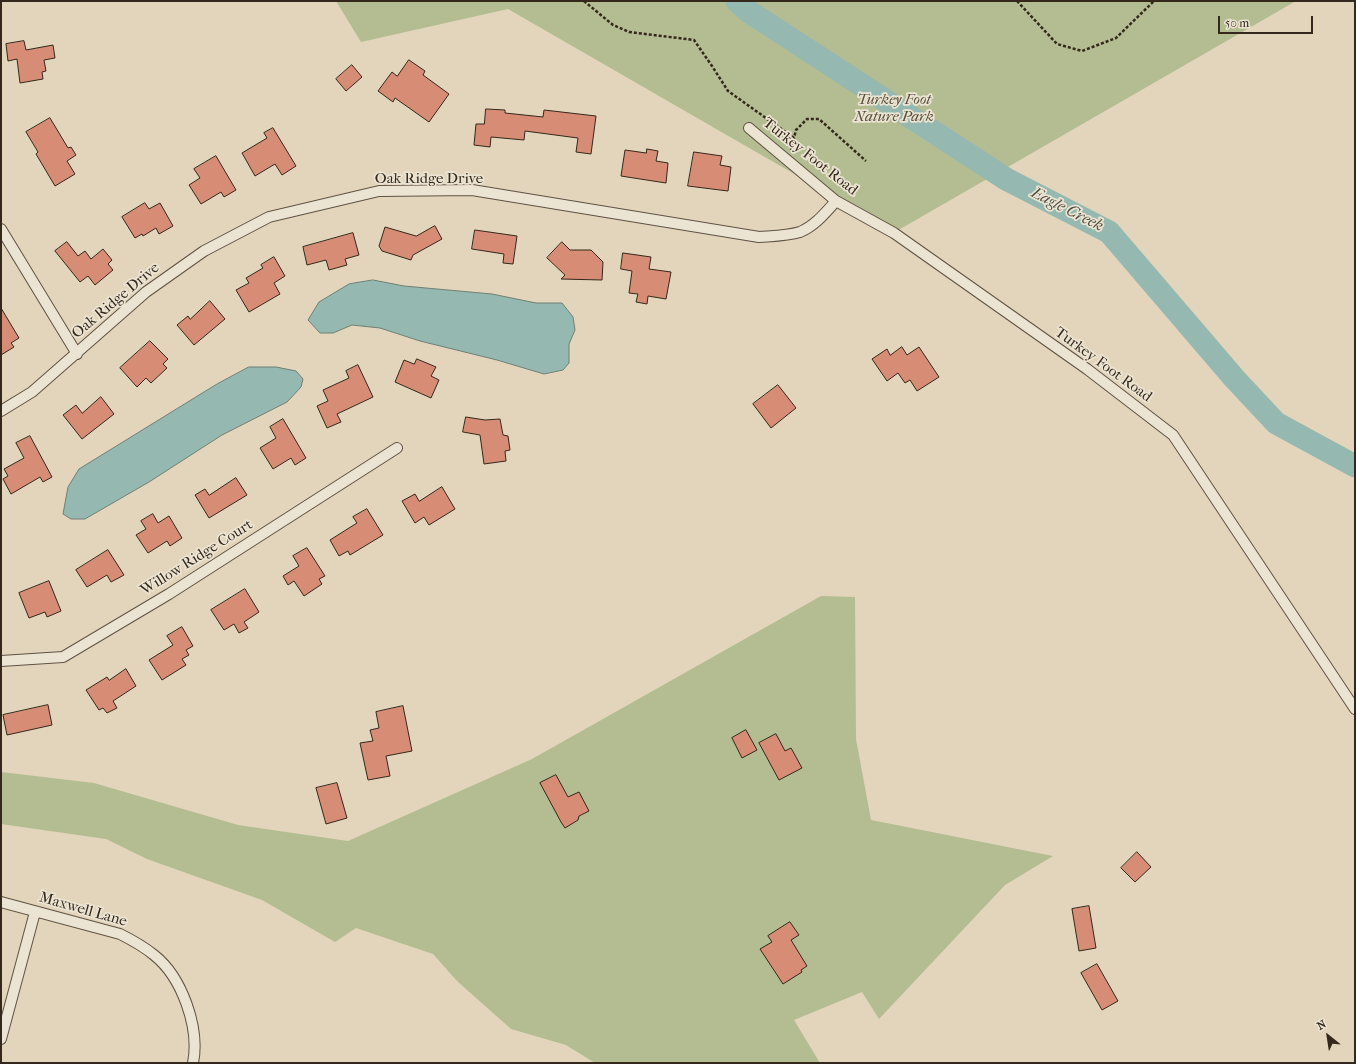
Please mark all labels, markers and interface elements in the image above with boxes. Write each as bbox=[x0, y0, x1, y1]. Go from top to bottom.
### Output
scale bar bbox=[1220, 8, 1315, 34]
text: 50 m bbox=[1225, 16, 1249, 30]
park label: Turkey Foot Nature Park bbox=[854, 91, 934, 126]
street label: Turkey Foot Road bbox=[759, 114, 861, 200]
street label: Oak Ridge Drive bbox=[375, 170, 483, 188]
water label: Eagle Creek bbox=[1028, 184, 1106, 236]
street label: Oak Ridge Drive bbox=[69, 259, 163, 343]
street label: Turkey Foot Road bbox=[1051, 324, 1155, 406]
street label: Willow Ridge Court bbox=[138, 516, 256, 600]
street label: Maxwell Lane bbox=[37, 889, 129, 931]
north arrow bbox=[1308, 1016, 1348, 1056]
text: N bbox=[1315, 1017, 1329, 1033]

